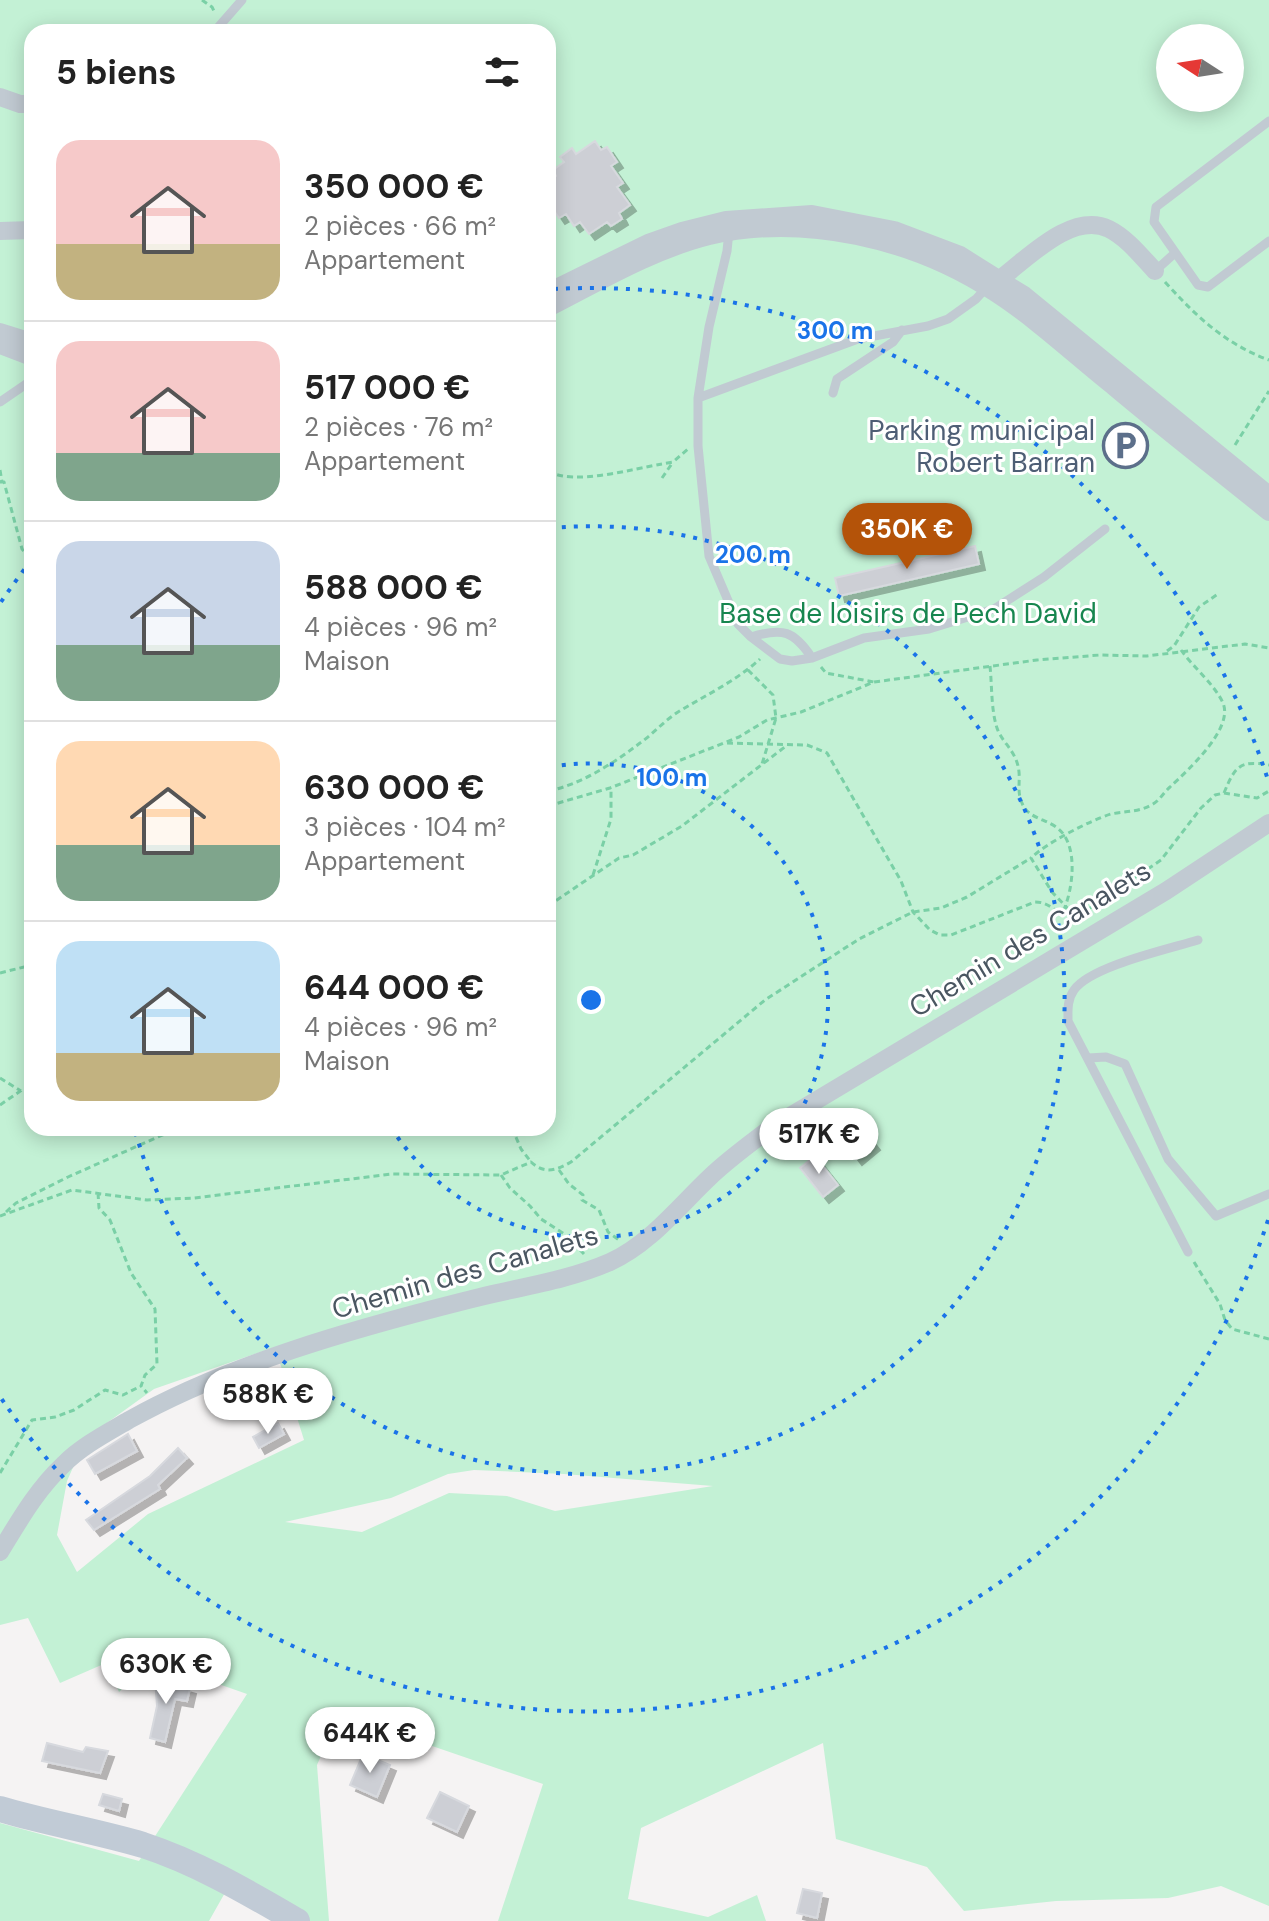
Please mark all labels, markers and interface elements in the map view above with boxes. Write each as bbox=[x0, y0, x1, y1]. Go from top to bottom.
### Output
north arrow bbox=[1156, 24, 1244, 112]
map controls bbox=[1156, 24, 1244, 112]
text: 5 biens bbox=[56, 50, 176, 95]
icon: filters bbox=[480, 50, 524, 94]
text: 350 000 € bbox=[304, 164, 484, 209]
icon: home bbox=[120, 172, 216, 268]
text: 2 pièces · 66 m² bbox=[304, 209, 496, 243]
text: Appartement bbox=[304, 243, 465, 277]
text: 300 m bbox=[797, 315, 873, 346]
text: 517 000 € bbox=[304, 365, 470, 410]
icon: home bbox=[120, 373, 216, 469]
text: 2 pièces · 76 m² bbox=[304, 410, 493, 444]
place label: Parking municipal Robert Barran bbox=[868, 412, 1095, 481]
parking icon: Parking municipal Robert Barran bbox=[1102, 422, 1150, 470]
text: Appartement bbox=[304, 444, 465, 478]
pin: 350K € bbox=[842, 503, 972, 571]
text: 350K € bbox=[860, 512, 954, 546]
text: 200 m bbox=[715, 539, 791, 570]
text: 588 000 € bbox=[304, 565, 483, 610]
icon: home bbox=[120, 573, 216, 669]
park label: Base de loisirs de Pech David bbox=[719, 595, 1097, 632]
text: 4 pièces · 96 m² bbox=[304, 610, 497, 644]
text: Maison bbox=[304, 644, 390, 678]
text: 100 m bbox=[637, 762, 707, 793]
text: 630 000 € bbox=[304, 765, 485, 810]
icon: home bbox=[120, 773, 216, 869]
text: 3 pièces · 104 m² bbox=[304, 810, 506, 844]
text: Appartement bbox=[304, 844, 465, 878]
street label: Chemin des Canalets bbox=[902, 852, 1158, 1026]
text: 644 000 € bbox=[304, 965, 484, 1010]
icon: home bbox=[120, 973, 216, 1069]
centre of rings bbox=[577, 986, 605, 1014]
text: 4 pièces · 96 m² bbox=[304, 1010, 497, 1044]
text: Maison bbox=[304, 1044, 390, 1078]
pin: 517K € bbox=[754, 1108, 884, 1176]
text: 517K € bbox=[777, 1117, 861, 1151]
street label: Chemin des Canalets bbox=[327, 1216, 603, 1328]
pin: 588K € bbox=[203, 1368, 333, 1436]
text: 588K € bbox=[222, 1377, 314, 1411]
pin: 630K € bbox=[101, 1638, 231, 1706]
text: 630K € bbox=[119, 1647, 213, 1681]
pin: 644K € bbox=[305, 1707, 435, 1775]
text: 644K € bbox=[323, 1716, 417, 1750]

